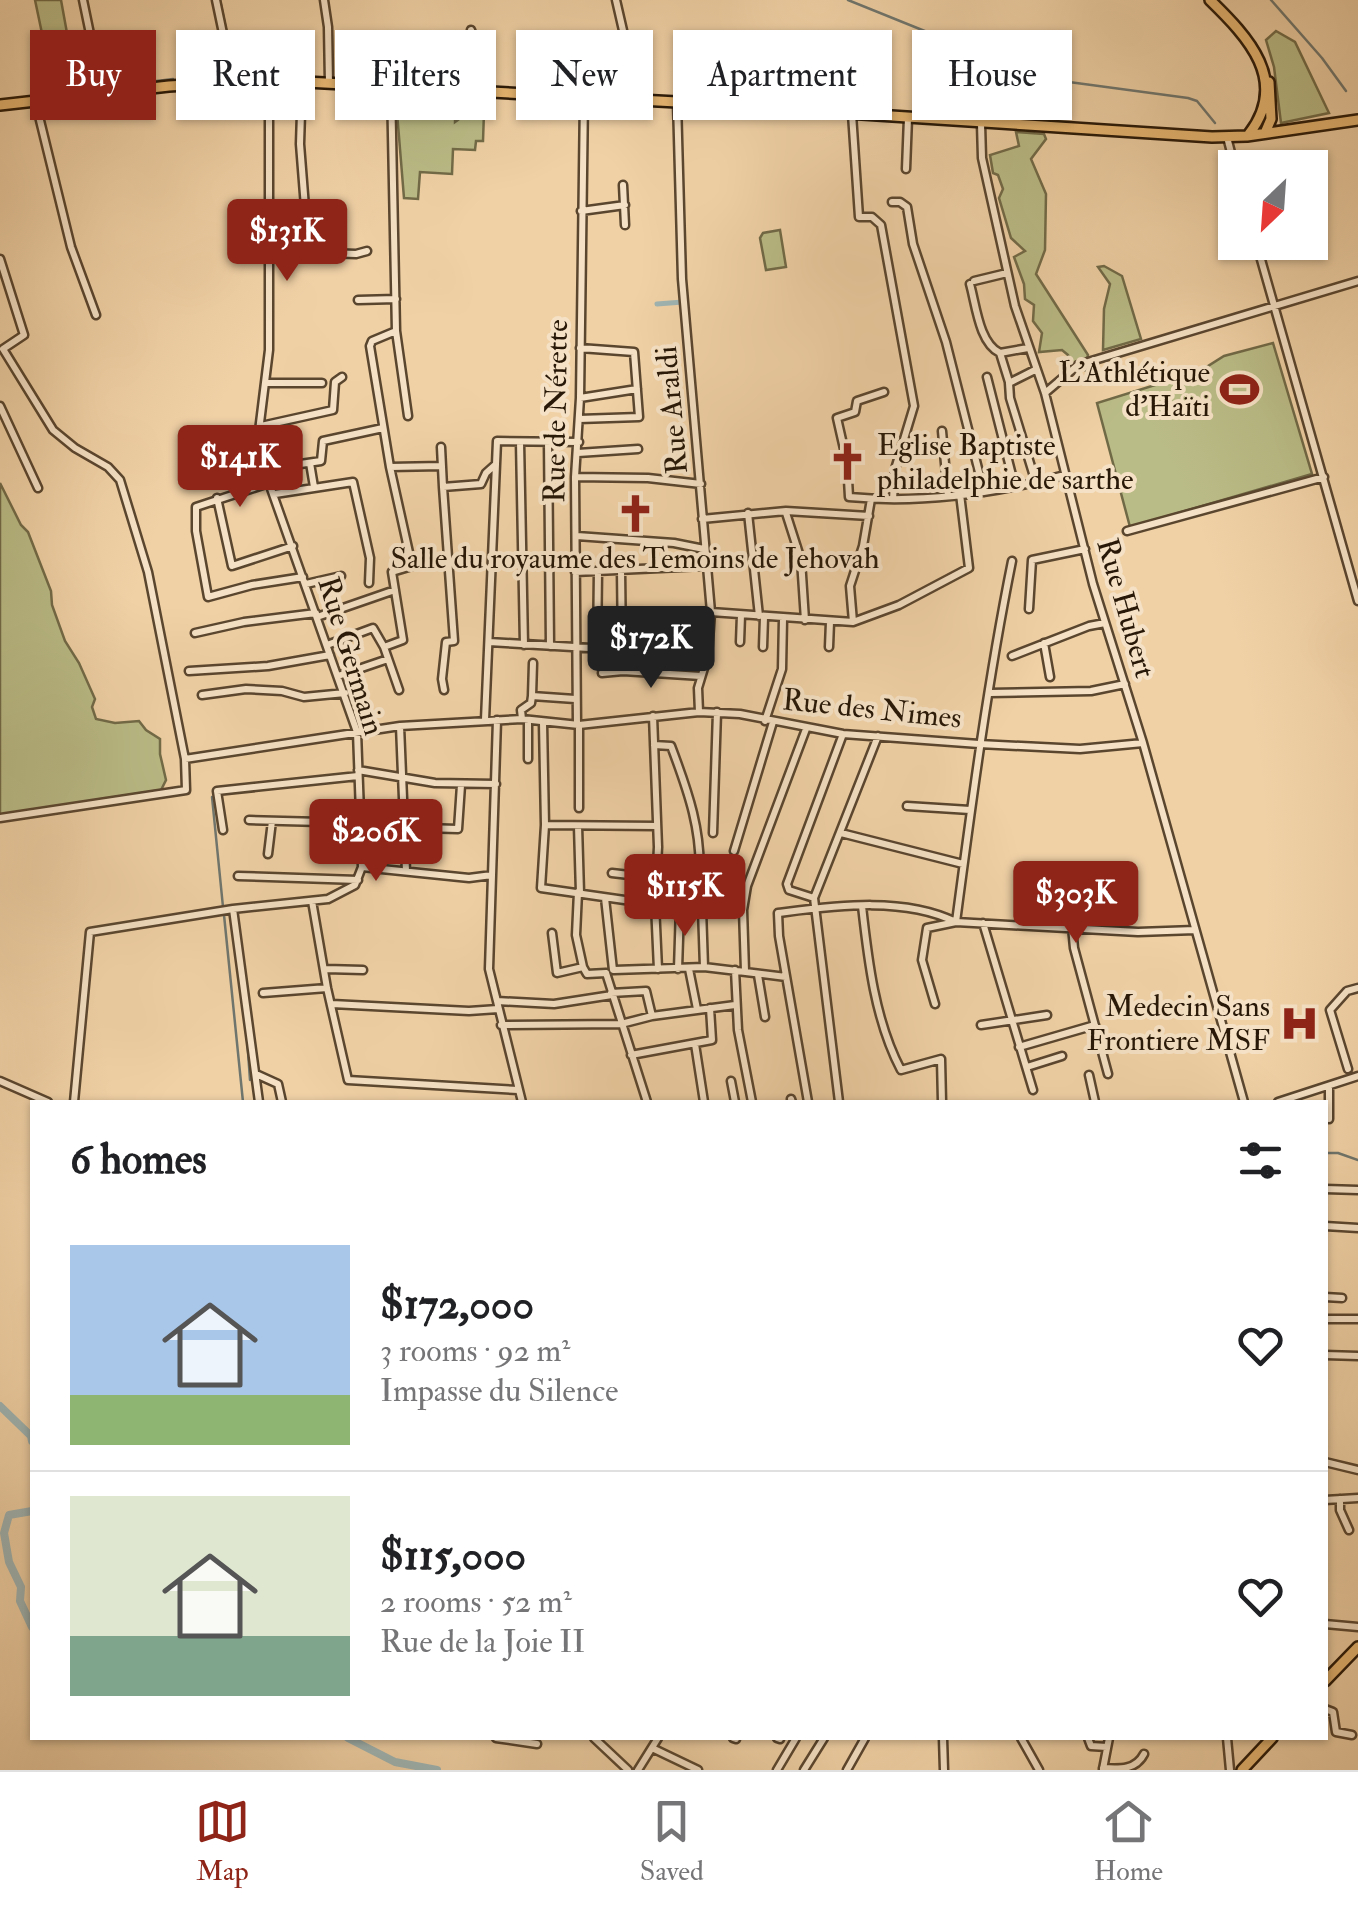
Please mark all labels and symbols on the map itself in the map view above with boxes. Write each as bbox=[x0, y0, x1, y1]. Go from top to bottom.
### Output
north arrow bbox=[1218, 150, 1328, 260]
pin: $131K bbox=[217, 199, 357, 284]
street label: Rue de Nérette bbox=[536, 319, 576, 503]
street label: Rue Araldi bbox=[648, 344, 696, 476]
place label: L'Athlétique d'Haïti bbox=[1058, 354, 1210, 425]
sports icon: L'Athlétique d'Haïti bbox=[1219, 368, 1261, 410]
pin: $141K bbox=[170, 425, 310, 510]
place label: Eglise Baptiste philadelphie de sarthe bbox=[876, 427, 1134, 498]
church icon: Eglise Baptiste philadelphie de sarthe bbox=[826, 441, 868, 483]
church icon: Salle du royaume des Temoins de Jehovah bbox=[614, 493, 656, 535]
street label: Rue Hubert bbox=[1088, 534, 1164, 682]
place label: Salle du royaume des Temoins de Jehovah bbox=[390, 540, 880, 577]
street label: Rue Germain bbox=[309, 572, 393, 740]
pin: $172K bbox=[581, 606, 721, 691]
street label: Rue des Nimes bbox=[781, 681, 963, 737]
pin: $206K bbox=[306, 799, 446, 884]
pin: $115K bbox=[615, 854, 755, 939]
pin: $303K bbox=[1006, 861, 1146, 946]
place label: Medecin Sans Frontiere MSF bbox=[1087, 988, 1270, 1059]
hospital icon: Medecin Sans Frontiere MSF bbox=[1279, 1002, 1321, 1044]

